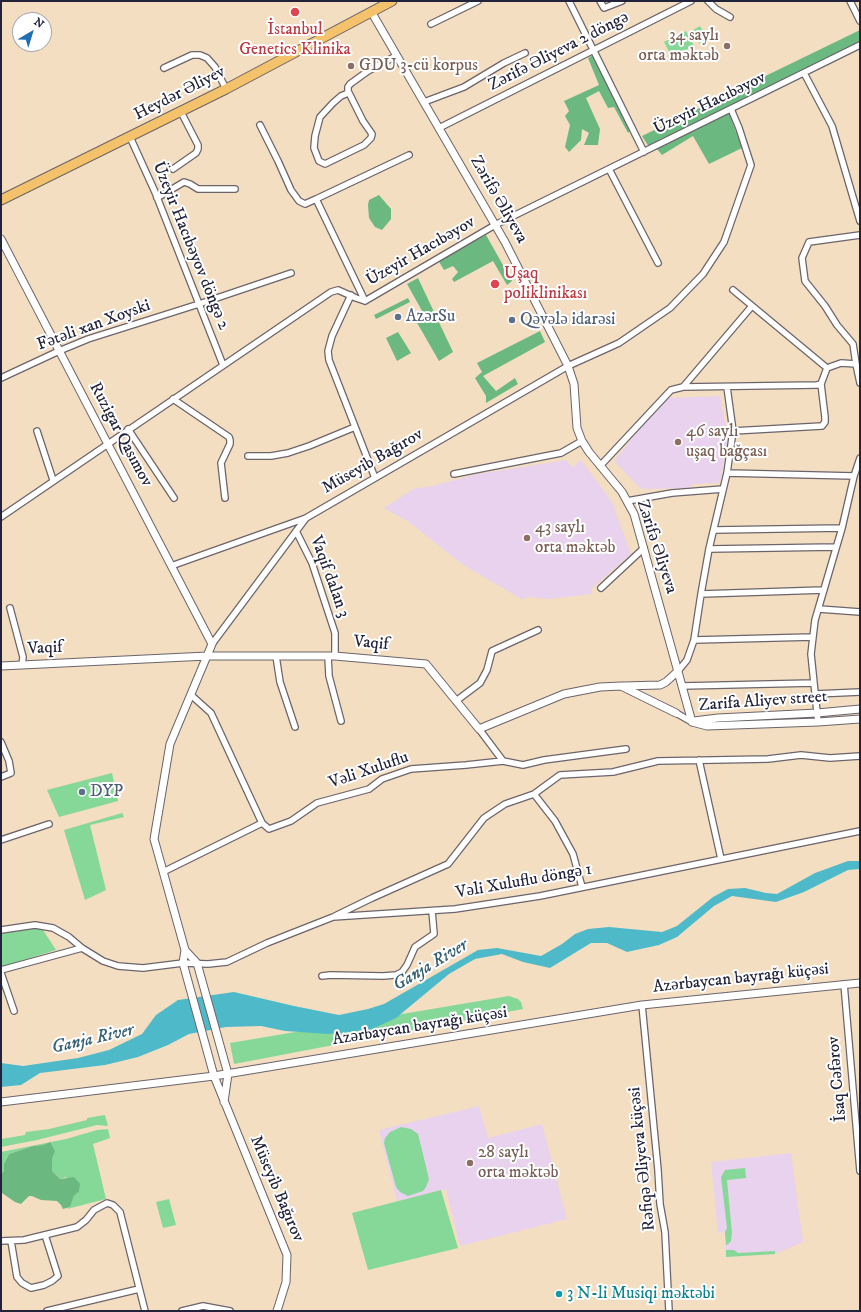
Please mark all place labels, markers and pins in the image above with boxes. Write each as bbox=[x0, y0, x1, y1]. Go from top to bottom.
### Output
marker: İstanbul Genetics Klinika bbox=[289, 6, 301, 18]
place label: İstanbul Genetics Klinika bbox=[239, 20, 351, 60]
place label: 34 saylı orta məktəb bbox=[639, 26, 719, 66]
marker: 34 saylı orta məktəb bbox=[722, 41, 732, 51]
place label: GDU 3-cü korpus bbox=[359, 56, 478, 76]
marker: GDU 3-cü korpus bbox=[346, 61, 356, 71]
place label: Uşaq poliklinikası bbox=[504, 264, 587, 304]
marker: Uşaq poliklinikası bbox=[489, 278, 501, 290]
place label: AzərSu bbox=[406, 307, 455, 327]
place label: Qəvələ idarəsi bbox=[520, 310, 616, 330]
marker: AzərSu bbox=[393, 312, 403, 322]
marker: Qəvələ idarəsi bbox=[507, 315, 517, 325]
place label: 46 saylı uşaq bağçası bbox=[686, 422, 767, 462]
marker: 46 saylı uşaq bağçası bbox=[673, 437, 683, 447]
place label: 43 saylı orta məktəb bbox=[535, 518, 615, 558]
marker: 43 saylı orta məktəb bbox=[522, 533, 532, 543]
place label: DYP bbox=[90, 782, 123, 802]
marker: DYP bbox=[77, 787, 87, 797]
place label: 28 saylı orta məktəb bbox=[478, 1143, 558, 1183]
marker: 28 saylı orta məktəb bbox=[465, 1158, 475, 1168]
place label: 3 N-li Musiqi məktəbi bbox=[567, 1284, 715, 1304]
marker: 3 N-li Musiqi məktəbi bbox=[554, 1289, 564, 1299]

